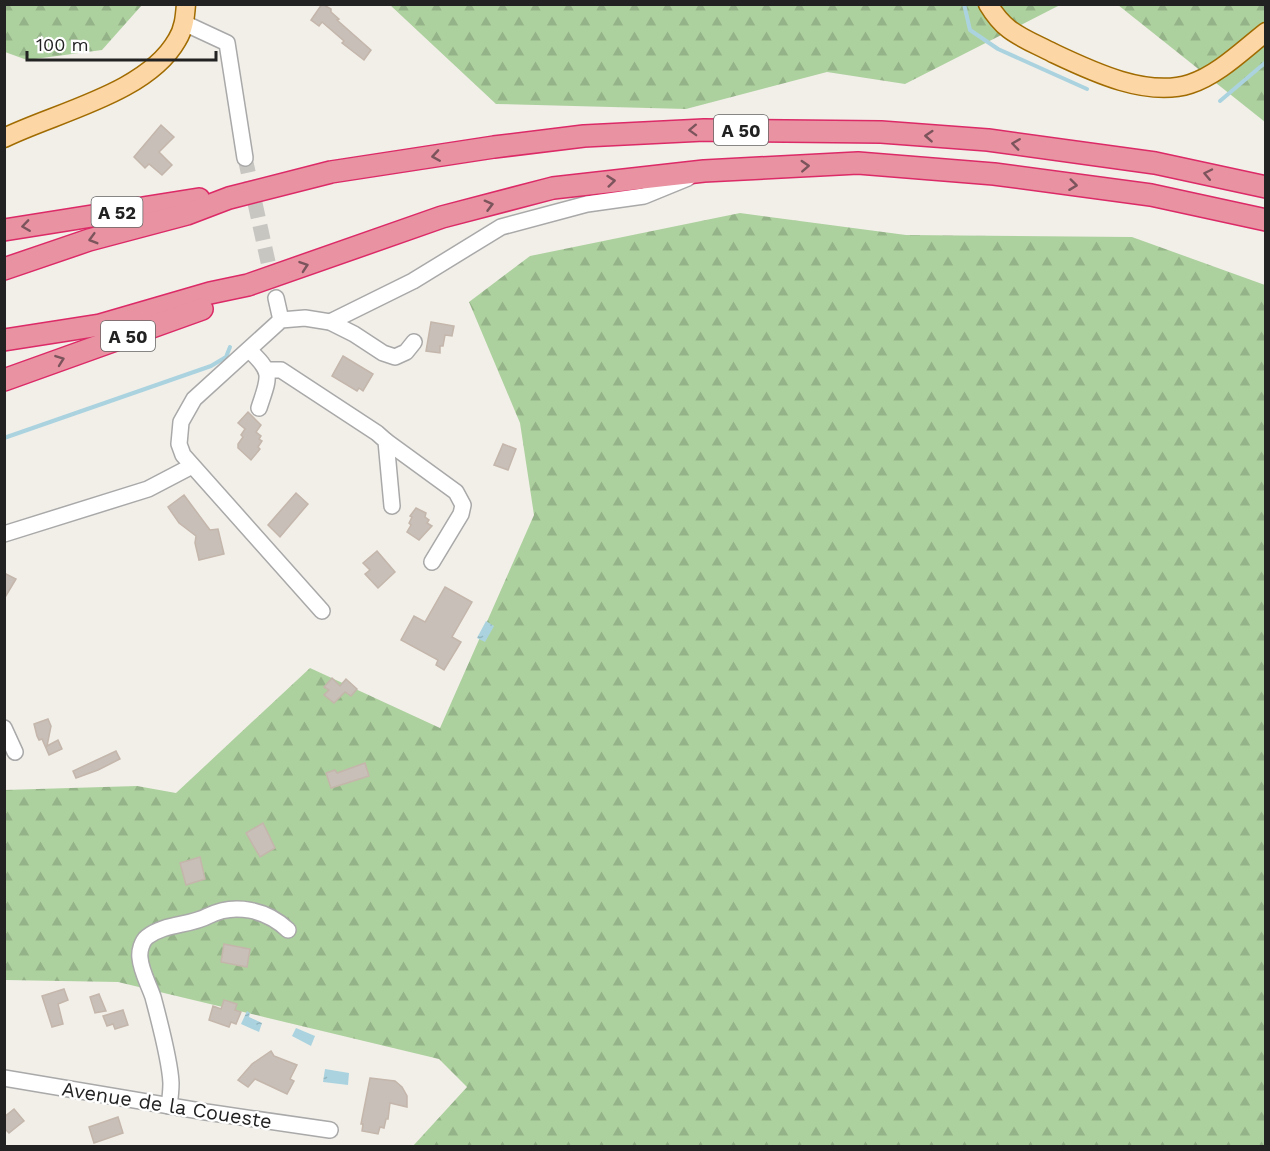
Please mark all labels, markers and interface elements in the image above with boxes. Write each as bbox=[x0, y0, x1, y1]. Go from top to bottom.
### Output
scale bar bbox=[27, 24, 216, 62]
text: 100 m bbox=[36, 34, 89, 55]
road number: A 50 bbox=[714, 115, 768, 145]
one-way arrow bbox=[688, 124, 697, 137]
one-way arrow bbox=[925, 130, 934, 143]
one-way arrow bbox=[1011, 138, 1020, 150]
one-way arrow bbox=[431, 149, 440, 161]
one-way arrow bbox=[800, 160, 809, 173]
one-way arrow bbox=[1204, 169, 1214, 182]
one-way arrow bbox=[606, 176, 615, 188]
one-way arrow bbox=[1068, 178, 1078, 190]
road number: A 52 bbox=[92, 197, 142, 227]
one-way arrow bbox=[483, 200, 494, 212]
one-way arrow bbox=[21, 220, 30, 232]
one-way arrow bbox=[88, 232, 99, 244]
one-way arrow bbox=[298, 260, 308, 273]
road number: A 50 bbox=[101, 321, 155, 351]
one-way arrow bbox=[54, 355, 64, 368]
street label: Avenue de la Coueste bbox=[60, 1077, 274, 1133]

